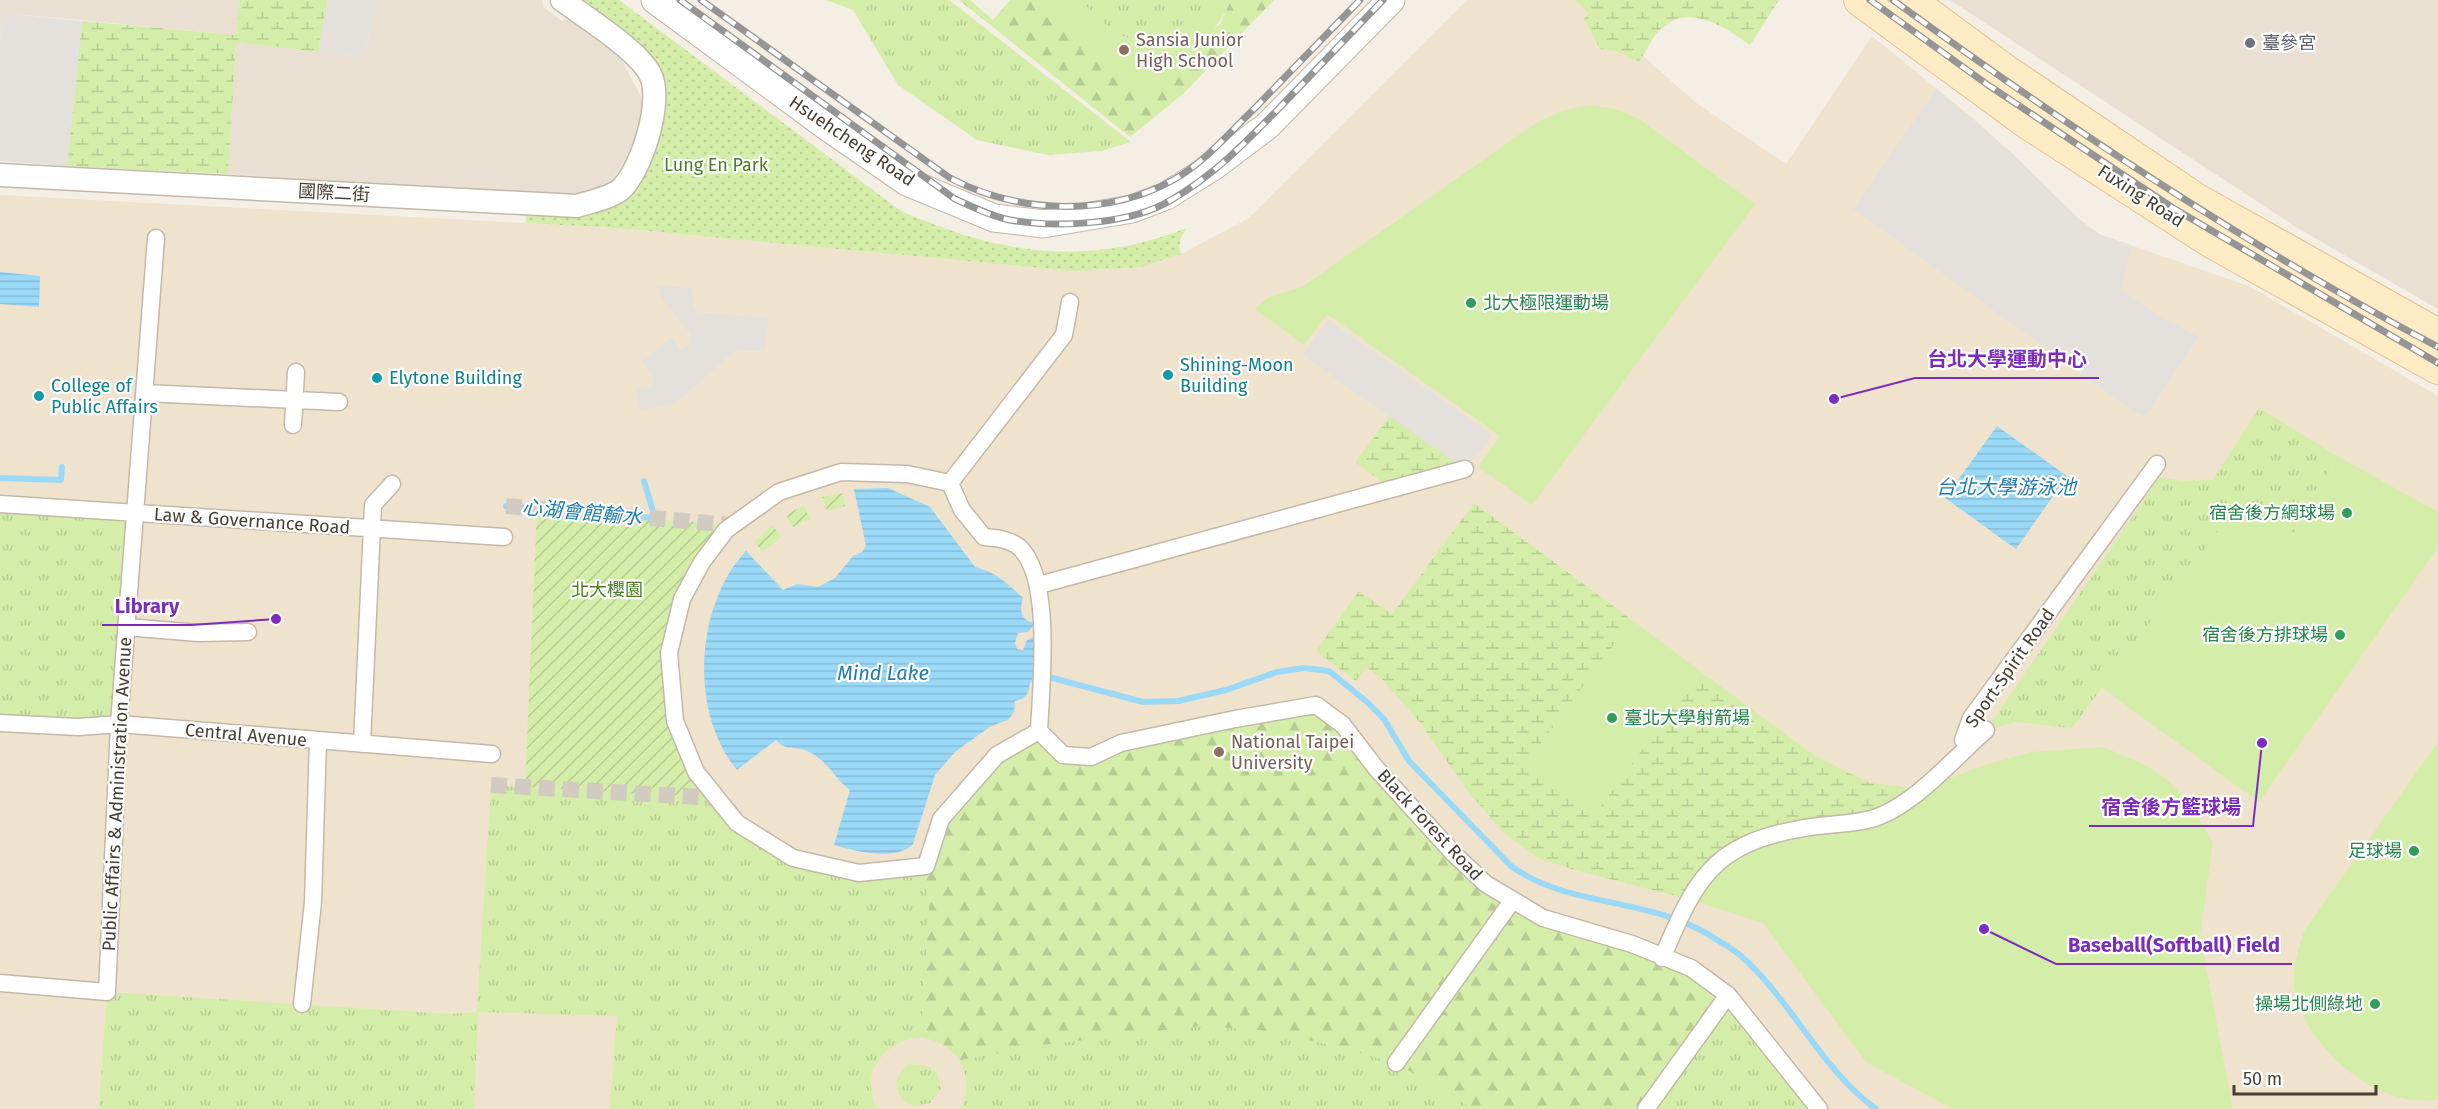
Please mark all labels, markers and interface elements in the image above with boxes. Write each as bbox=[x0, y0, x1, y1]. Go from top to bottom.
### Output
place label: Sansia Junior High School bbox=[1136, 29, 1243, 72]
place label: 臺參宮 bbox=[2262, 32, 2316, 54]
marker: 臺參宮 bbox=[2243, 36, 2257, 50]
marker: Sansia Junior High School bbox=[1117, 43, 1131, 57]
street label: Hsuehcheng Road bbox=[785, 91, 919, 191]
park label: Lung En Park bbox=[664, 154, 769, 176]
street label: Fuxing Road bbox=[2094, 160, 2188, 232]
street label: 國際二街 bbox=[297, 180, 371, 206]
place label: 北大極限運動場 bbox=[1483, 292, 1609, 314]
marker: 北大極限運動場 bbox=[1464, 296, 1478, 310]
callout: 台北大學運動中心 bbox=[1915, 340, 2099, 378]
text: 台北大學運動中心 bbox=[1927, 347, 2087, 371]
place label: Shining-Moon Building bbox=[1180, 354, 1294, 397]
place label: Elytone Building bbox=[389, 367, 522, 389]
marker: Shining-Moon Building bbox=[1161, 368, 1175, 382]
marker: Elytone Building bbox=[370, 371, 384, 385]
place label: College of Public Affairs bbox=[51, 375, 158, 418]
marker: College of Public Affairs bbox=[32, 389, 46, 403]
water label: 台北大學游泳池 bbox=[1936, 475, 2078, 499]
water label: 心湖會館輸水 bbox=[521, 495, 644, 529]
place label: 宿舍後方網球場 bbox=[2209, 502, 2335, 524]
street label: Law & Governance Road bbox=[153, 503, 351, 539]
marker: 宿舍後方網球場 bbox=[2340, 506, 2354, 520]
park label: 北大櫻園 bbox=[571, 579, 643, 601]
callout: Library bbox=[102, 587, 191, 625]
text: Library bbox=[115, 594, 180, 618]
street label: Sport-Spirit Road bbox=[1961, 604, 2059, 732]
place label: 宿舍後方排球場 bbox=[2202, 624, 2328, 646]
marker: 宿舍後方排球場 bbox=[2333, 628, 2347, 642]
street label: Public Affairs & Administration Avenue bbox=[98, 636, 136, 952]
water label: Mind Lake bbox=[837, 661, 929, 685]
place label: 臺北大學射箭場 bbox=[1624, 707, 1750, 729]
marker: 臺北大學射箭場 bbox=[1605, 711, 1619, 725]
street label: Central Avenue bbox=[184, 719, 308, 751]
place label: National Taipei University bbox=[1231, 731, 1354, 774]
marker: National Taipei University bbox=[1212, 745, 1226, 759]
street label: Black Forest Road bbox=[1373, 765, 1487, 885]
callout: 宿舍後方籃球場 bbox=[2089, 788, 2253, 826]
text: 宿舍後方籃球場 bbox=[2101, 795, 2241, 819]
place label: 足球場 bbox=[2348, 840, 2402, 862]
marker: 足球場 bbox=[2407, 844, 2421, 858]
callout: Baseball(Softball) Field bbox=[2056, 926, 2292, 964]
text: Baseball(Softball) Field bbox=[2068, 933, 2280, 957]
place label: 操場北側綠地 bbox=[2255, 993, 2363, 1015]
marker: 操場北側綠地 bbox=[2368, 997, 2382, 1011]
scale bar bbox=[2234, 1058, 2376, 1096]
text: 50 m bbox=[2243, 1068, 2282, 1090]

